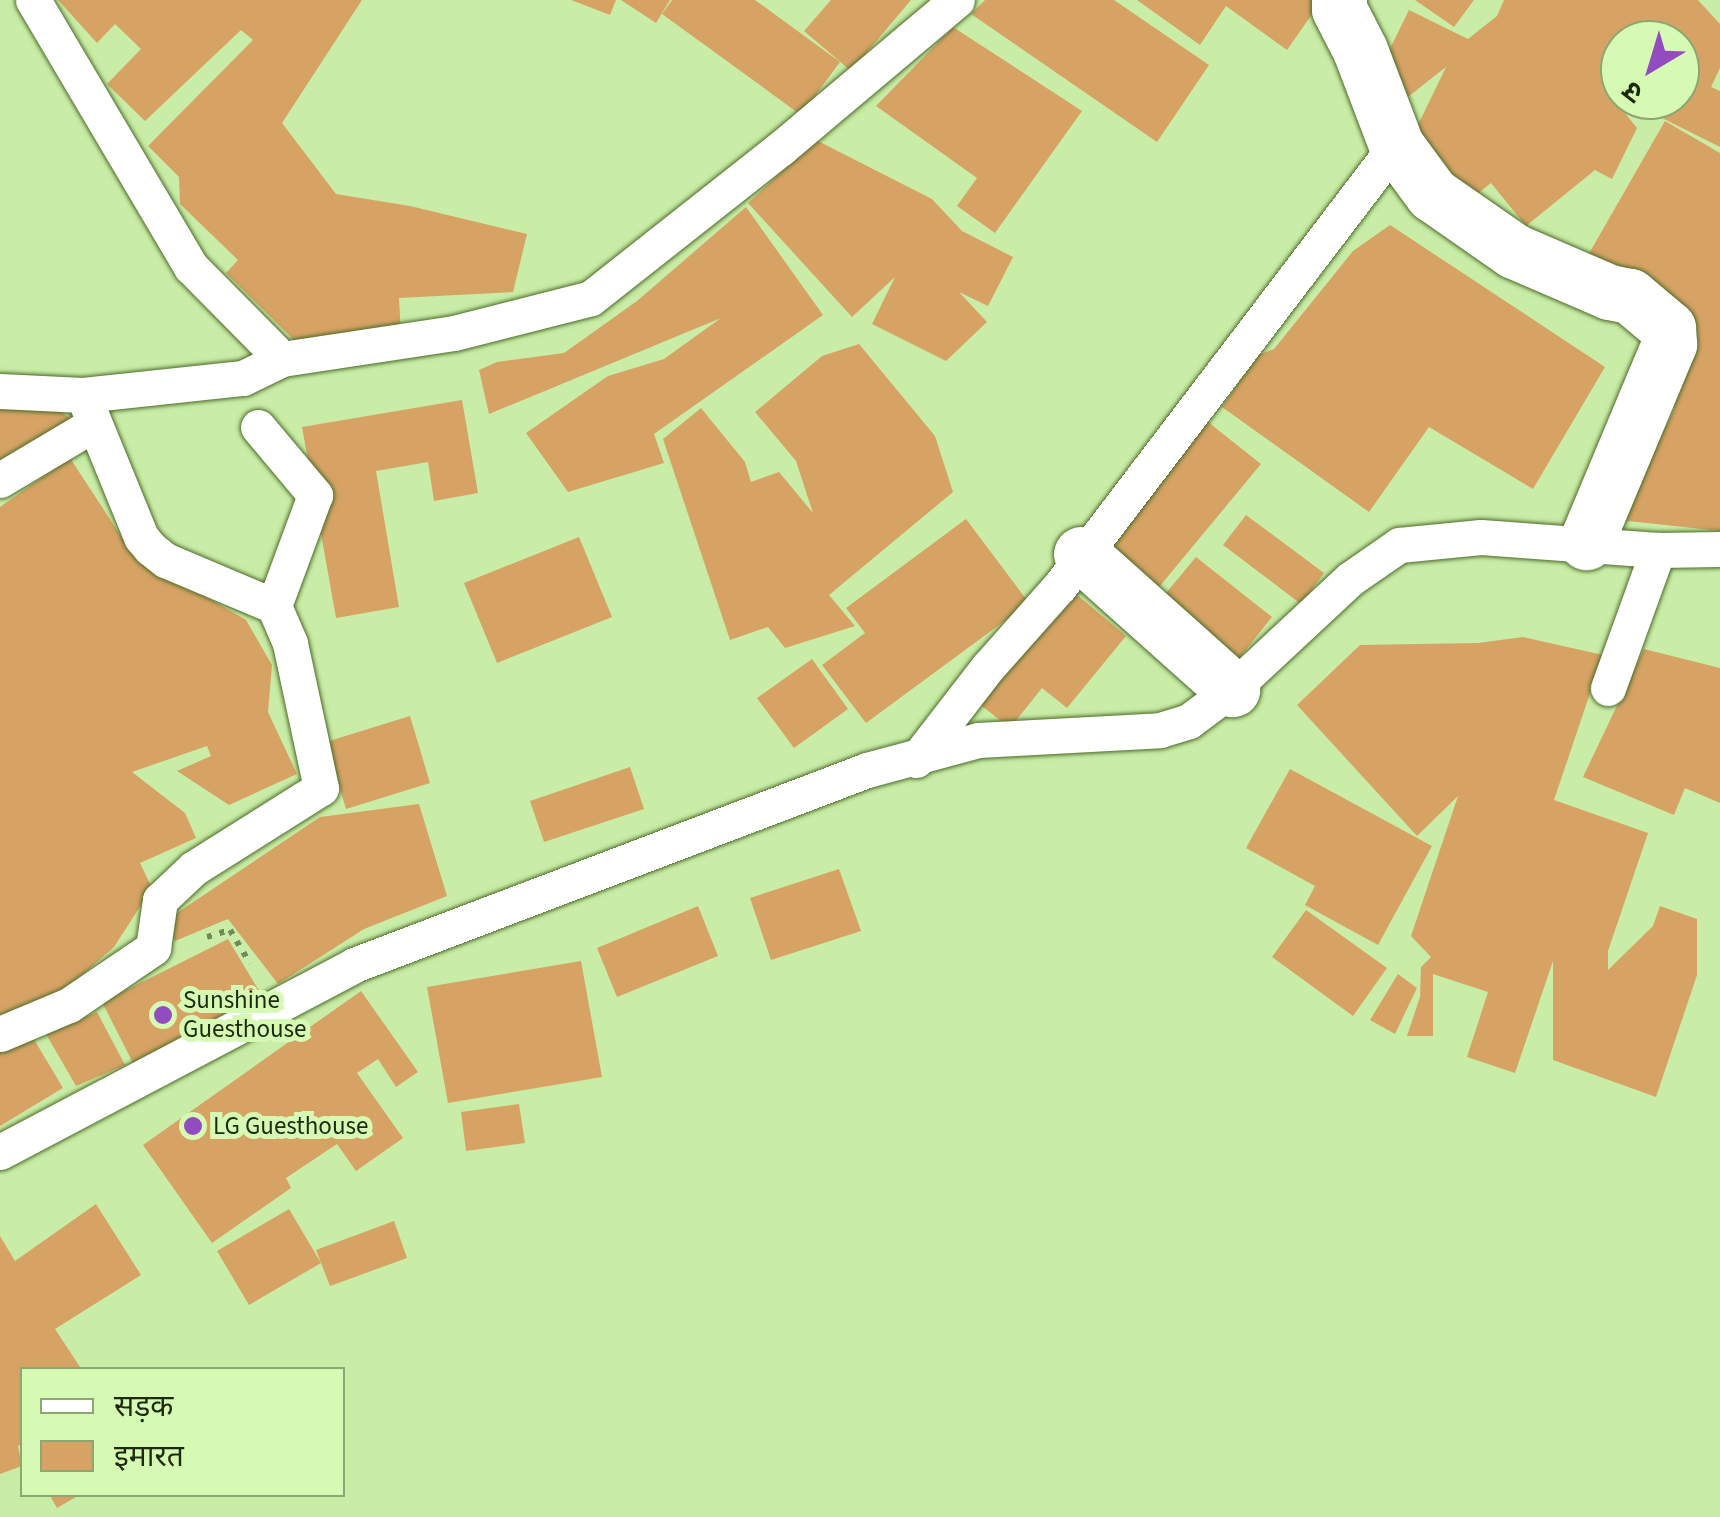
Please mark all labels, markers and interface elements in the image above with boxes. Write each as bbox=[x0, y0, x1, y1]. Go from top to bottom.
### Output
north arrow bbox=[1600, 20, 1700, 120]
text: उ bbox=[1614, 71, 1652, 113]
place label: Sunshine Guesthouse bbox=[183, 986, 306, 1045]
marker: Sunshine Guesthouse bbox=[152, 1004, 174, 1026]
place label: LG Guesthouse bbox=[213, 1111, 368, 1141]
marker: LG Guesthouse bbox=[182, 1115, 204, 1137]
legend bbox=[20, 1367, 345, 1497]
text: सड़क bbox=[114, 1385, 173, 1428]
text: इमारत bbox=[114, 1435, 184, 1478]

